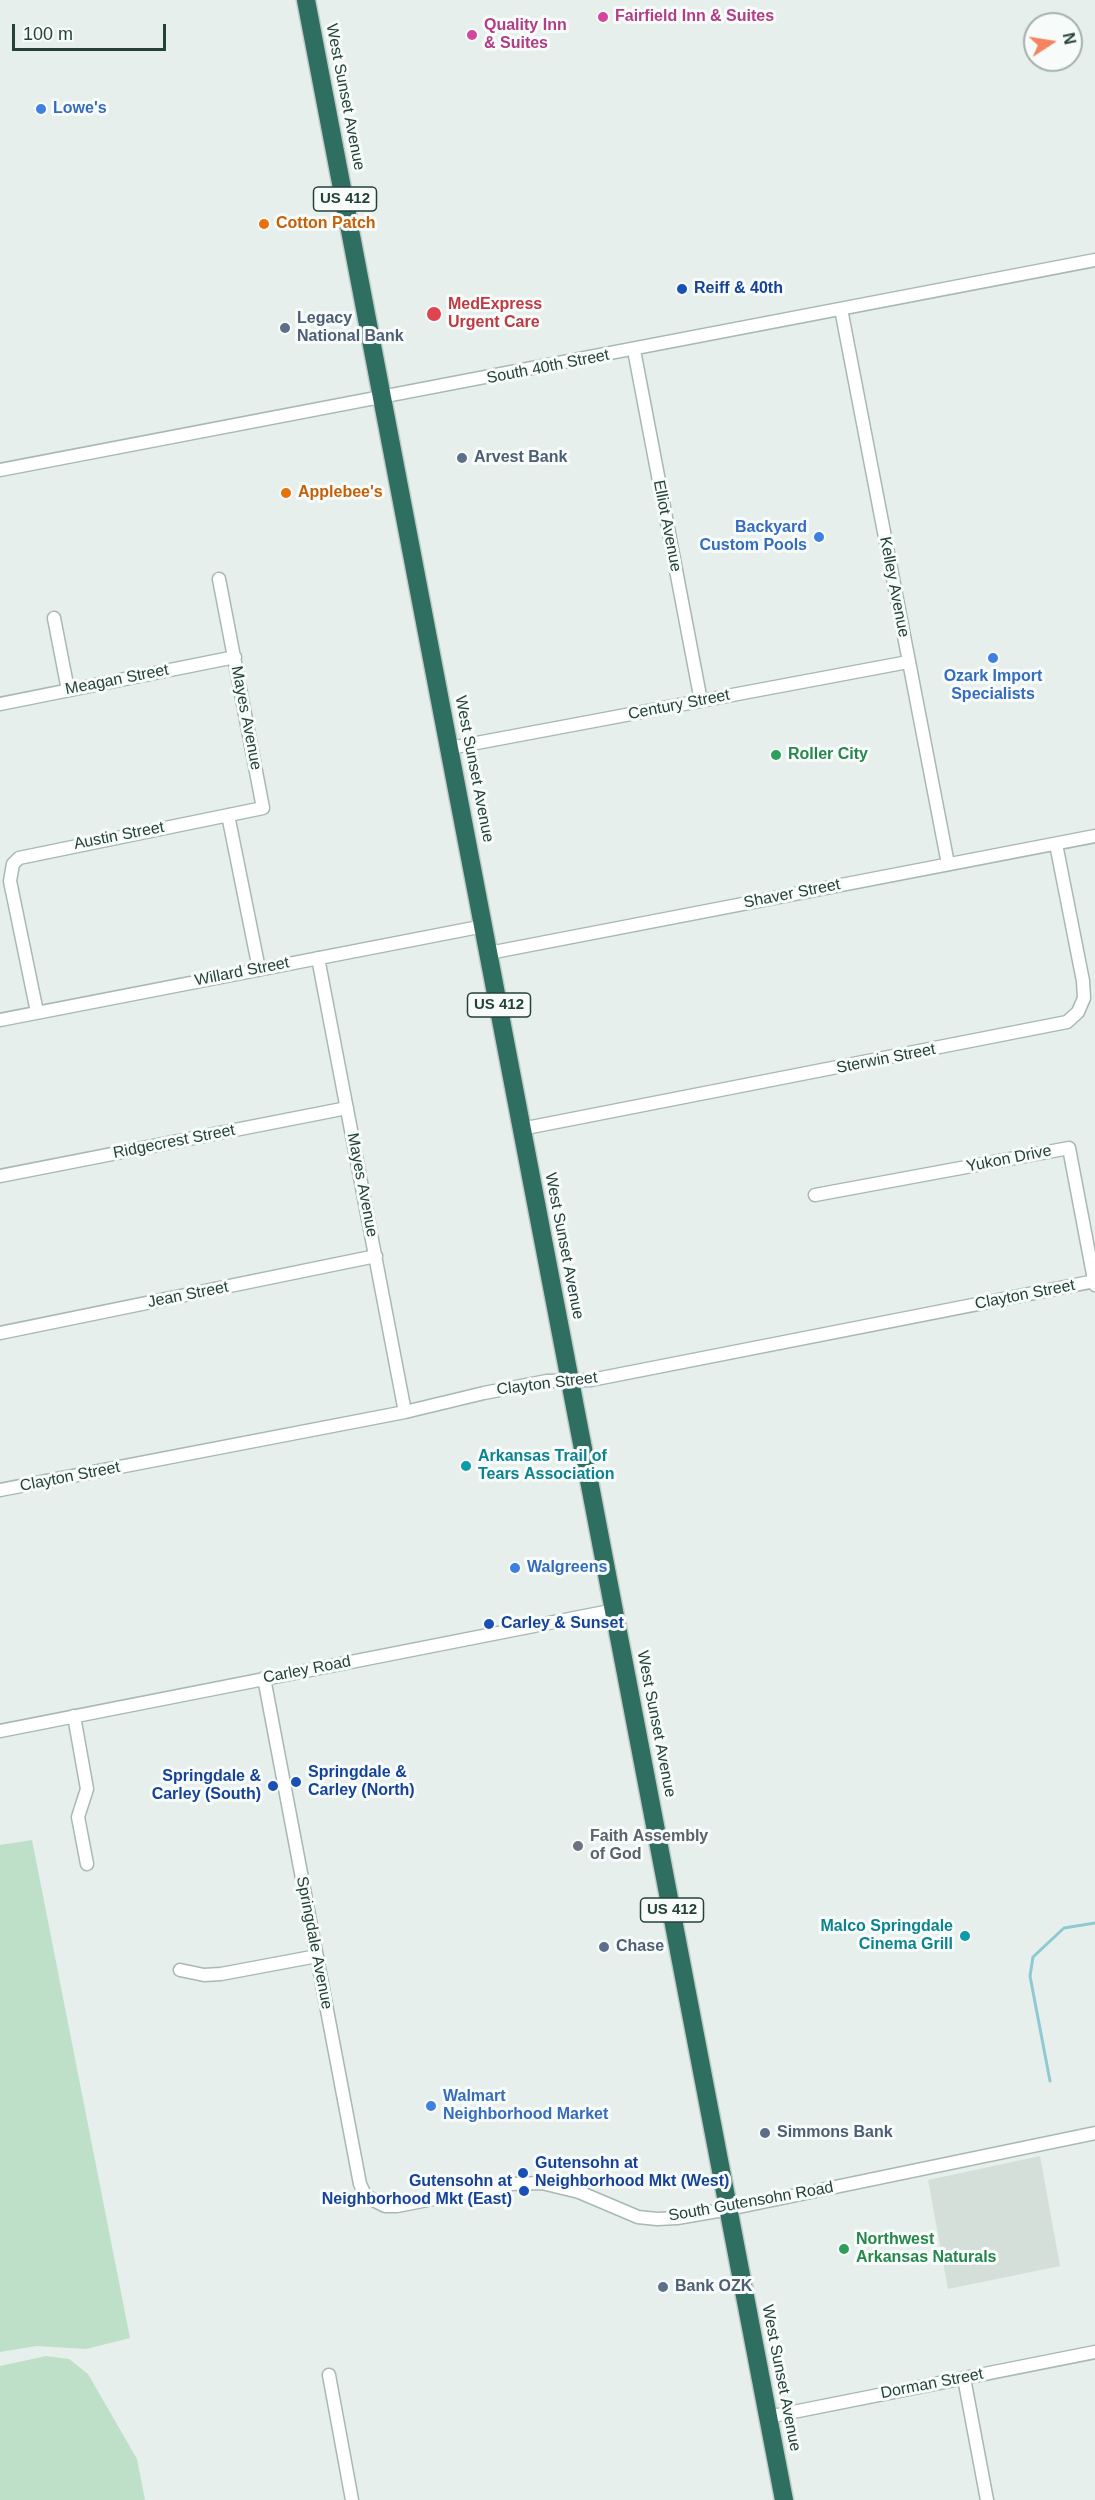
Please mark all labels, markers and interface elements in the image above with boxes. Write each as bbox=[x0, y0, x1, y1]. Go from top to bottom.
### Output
place label: Fairfield Inn & Suites bbox=[615, 7, 774, 27]
marker: Fairfield Inn & Suites bbox=[596, 10, 610, 24]
scale bar bbox=[15, 12, 170, 50]
north arrow bbox=[1023, 12, 1083, 72]
place label: Quality Inn & Suites bbox=[484, 16, 567, 54]
street label: West Sunset Avenue bbox=[321, 22, 369, 172]
text: 100 m bbox=[23, 24, 73, 44]
marker: Quality Inn & Suites bbox=[465, 28, 479, 42]
text: N bbox=[1060, 31, 1079, 46]
place label: Lowe's bbox=[53, 99, 107, 119]
marker: Lowe's bbox=[34, 102, 48, 116]
road number: US 412 bbox=[314, 187, 376, 211]
place label: Cotton Patch bbox=[276, 214, 376, 234]
marker: Cotton Patch bbox=[257, 217, 271, 231]
place label: Reiff & 40th bbox=[694, 279, 783, 299]
marker: Reiff & 40th bbox=[675, 282, 689, 296]
place label: MedExpress Urgent Care bbox=[448, 295, 542, 333]
marker: MedExpress Urgent Care bbox=[425, 305, 443, 323]
place label: Legacy National Bank bbox=[297, 309, 404, 347]
marker: Legacy National Bank bbox=[278, 321, 292, 335]
street label: South 40th Street bbox=[485, 346, 611, 388]
place label: Arvest Bank bbox=[474, 448, 567, 468]
marker: Arvest Bank bbox=[455, 451, 469, 465]
street label: Elliot Avenue bbox=[649, 478, 685, 574]
place label: Applebee's bbox=[298, 483, 383, 503]
marker: Applebee's bbox=[279, 486, 293, 500]
place label: Backyard Custom Pools bbox=[699, 518, 807, 556]
marker: Backyard Custom Pools bbox=[812, 530, 826, 544]
street label: Kelley Avenue bbox=[875, 535, 913, 639]
marker: Ozark Import Specialists bbox=[986, 651, 1000, 665]
street label: Meagan Street bbox=[64, 661, 170, 699]
street label: Mayes Avenue bbox=[227, 664, 265, 772]
place label: Ozark Import Specialists bbox=[944, 667, 1042, 705]
street label: Century Street bbox=[627, 686, 731, 724]
street label: West Sunset Avenue bbox=[450, 694, 498, 844]
place label: Roller City bbox=[788, 745, 868, 765]
marker: Roller City bbox=[769, 748, 783, 762]
street label: Austin Street bbox=[72, 818, 166, 854]
street label: Shaver Street bbox=[742, 875, 842, 913]
street label: Willard Street bbox=[193, 953, 291, 991]
road number: US 412 bbox=[468, 993, 530, 1017]
street label: Sterwin Street bbox=[835, 1040, 937, 1078]
street label: Ridgecrest Street bbox=[111, 1121, 237, 1163]
street label: Mayes Avenue bbox=[343, 1131, 381, 1239]
street label: Yukon Drive bbox=[965, 1141, 1053, 1177]
street label: West Sunset Avenue bbox=[540, 1171, 588, 1321]
street label: Clayton Street bbox=[973, 1276, 1077, 1314]
street label: Jean Street bbox=[146, 1278, 230, 1312]
street label: Clayton Street bbox=[496, 1368, 598, 1400]
place label: Arkansas Trail of Tears Association bbox=[478, 1447, 615, 1485]
street label: Clayton Street bbox=[18, 1458, 122, 1496]
marker: Arkansas Trail of Tears Association bbox=[459, 1459, 473, 1473]
place label: Walgreens bbox=[527, 1558, 607, 1578]
marker: Walgreens bbox=[508, 1561, 522, 1575]
place label: Carley & Sunset bbox=[501, 1614, 624, 1634]
marker: Carley & Sunset bbox=[482, 1617, 496, 1631]
street label: West Sunset Avenue bbox=[632, 1649, 680, 1799]
street label: Carley Road bbox=[262, 1652, 352, 1688]
place label: Springdale & Carley (North) bbox=[308, 1763, 415, 1801]
place label: Springdale & Carley (South) bbox=[152, 1767, 261, 1805]
marker: Springdale & Carley (North) bbox=[289, 1775, 303, 1789]
marker: Springdale & Carley (South) bbox=[266, 1779, 280, 1793]
place label: Faith Assembly of God bbox=[590, 1827, 708, 1865]
marker: Faith Assembly of God bbox=[571, 1839, 585, 1853]
street label: Springdale Avenue bbox=[292, 1875, 336, 2011]
road number: US 412 bbox=[640, 1898, 704, 1922]
place label: Malco Springdale Cinema Grill bbox=[821, 1917, 953, 1955]
marker: Malco Springdale Cinema Grill bbox=[958, 1929, 972, 1943]
place label: Chase bbox=[616, 1937, 664, 1957]
marker: Chase bbox=[597, 1940, 611, 1954]
place label: Walmart Neighborhood Market bbox=[443, 2087, 608, 2125]
marker: Walmart Neighborhood Market bbox=[424, 2099, 438, 2113]
place label: Simmons Bank bbox=[777, 2123, 893, 2143]
marker: Simmons Bank bbox=[758, 2126, 772, 2140]
place label: Gutensohn at Neighborhood Mkt (West) bbox=[535, 2154, 729, 2192]
marker: Gutensohn at Neighborhood Mkt (West) bbox=[516, 2166, 530, 2180]
place label: Gutensohn at Neighborhood Mkt (East) bbox=[322, 2172, 512, 2210]
street label: South Gutensohn Road bbox=[667, 2178, 835, 2226]
marker: Gutensohn at Neighborhood Mkt (East) bbox=[517, 2184, 531, 2198]
place label: Northwest Arkansas Naturals bbox=[856, 2230, 997, 2268]
marker: Northwest Arkansas Naturals bbox=[837, 2242, 851, 2256]
place label: Bank OZK bbox=[675, 2277, 752, 2297]
marker: Bank OZK bbox=[656, 2280, 670, 2294]
street label: West Sunset Avenue bbox=[757, 2303, 805, 2453]
street label: Dorman Street bbox=[879, 2365, 985, 2403]

